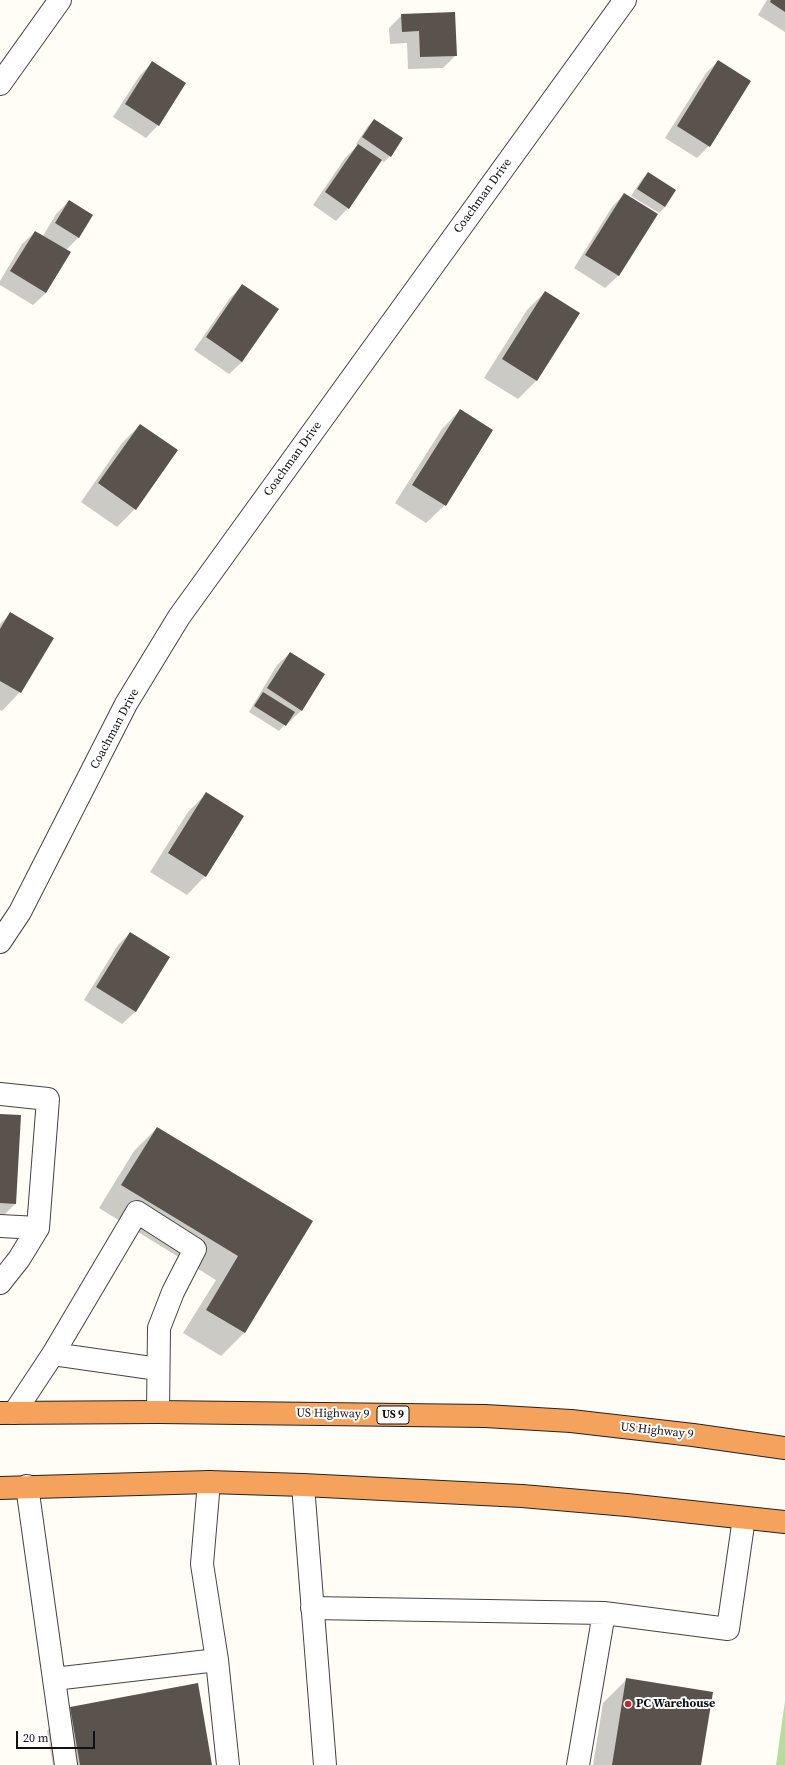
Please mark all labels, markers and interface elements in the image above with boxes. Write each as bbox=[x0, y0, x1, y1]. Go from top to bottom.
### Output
street label: Coachman Drive bbox=[451, 156, 515, 236]
street label: Coachman Drive bbox=[261, 419, 325, 499]
street label: Coachman Drive bbox=[88, 686, 142, 772]
street label: US Highway 9 bbox=[296, 1406, 370, 1422]
road number: US 9 bbox=[377, 1406, 409, 1424]
street label: US Highway 9 bbox=[620, 1420, 694, 1442]
place label: PC Warehouse bbox=[636, 1697, 715, 1711]
marker: PC Warehouse bbox=[623, 1699, 633, 1709]
scale bar bbox=[18, 1723, 97, 1749]
text: 20 m bbox=[23, 1730, 49, 1746]

